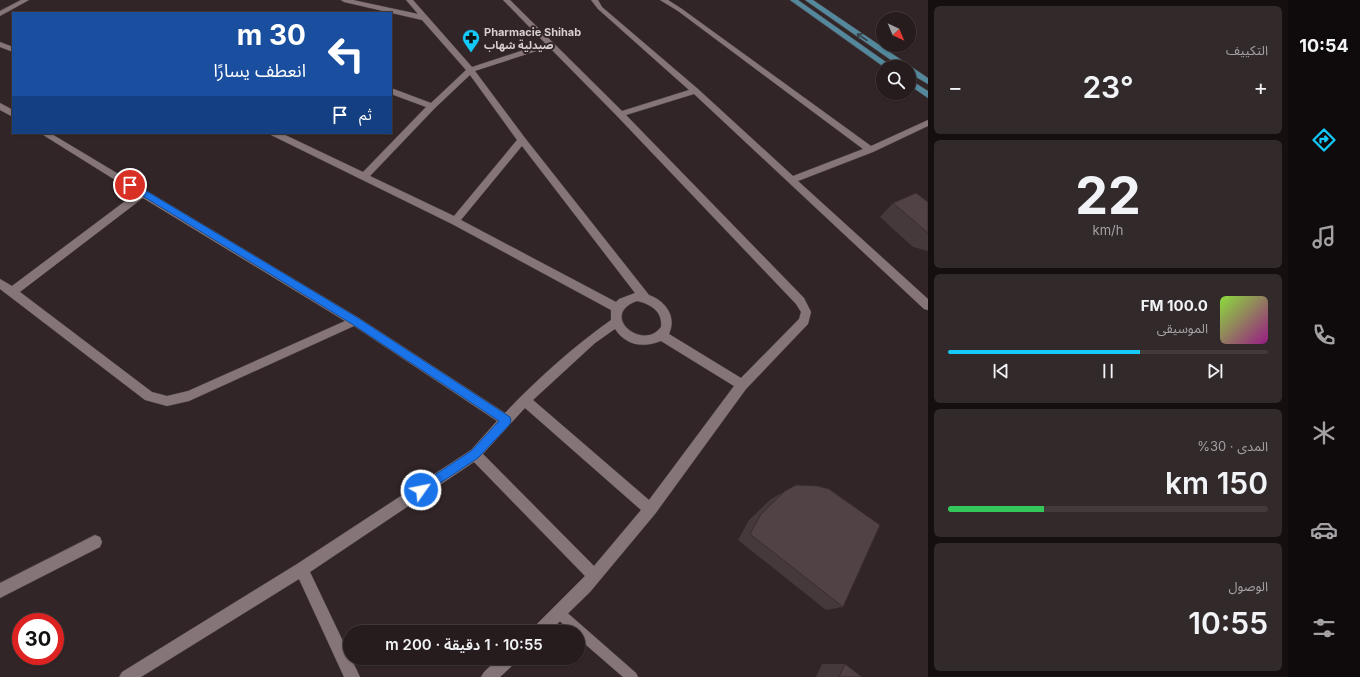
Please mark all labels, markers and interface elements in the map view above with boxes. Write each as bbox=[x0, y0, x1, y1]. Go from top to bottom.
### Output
north arrow bbox=[876, 12, 916, 52]
map controls bbox=[876, 12, 916, 100]
text: 30 m bbox=[237, 18, 306, 52]
place label: Pharmacie Shihab صيدلية شهاب bbox=[484, 25, 581, 52]
icon: left bbox=[320, 28, 372, 80]
pharmacy icon: Pharmacie Shihab صيدلية شهاب bbox=[461, 28, 481, 53]
one-way arrow bbox=[857, 33, 868, 41]
text: 10:54 bbox=[1299, 35, 1349, 56]
text: التكييف bbox=[1226, 42, 1268, 58]
text: انعطف يسارًا bbox=[214, 60, 306, 81]
button: search bbox=[876, 60, 916, 100]
text: 23° bbox=[1082, 69, 1134, 105]
text: − bbox=[948, 74, 963, 100]
text: + bbox=[1253, 74, 1268, 100]
icon: arrive bbox=[329, 104, 351, 126]
text: ثم bbox=[359, 105, 372, 124]
icon: directions bbox=[1310, 126, 1338, 154]
text: 22 bbox=[1075, 164, 1141, 227]
pin bbox=[113, 168, 147, 202]
icon: arrive bbox=[119, 174, 141, 196]
text: km/h bbox=[1093, 222, 1123, 238]
icon: music bbox=[1310, 223, 1338, 251]
text: 100.0 FM bbox=[1141, 296, 1208, 315]
text: الموسيقى bbox=[1157, 320, 1208, 336]
icon: phone bbox=[1310, 321, 1338, 349]
icon: previous bbox=[990, 360, 1012, 382]
icon: pause bbox=[1097, 360, 1119, 382]
icon: next bbox=[1204, 360, 1226, 382]
icon: climate bbox=[1310, 419, 1338, 447]
text: المدى · 30% bbox=[1197, 438, 1268, 454]
text: 150 km bbox=[1165, 465, 1268, 501]
position arrow bbox=[400, 469, 442, 511]
icon: car bbox=[1310, 516, 1338, 544]
text: الوصول bbox=[1228, 578, 1268, 594]
text: 10:55 bbox=[1188, 605, 1268, 641]
speed limit sign: 30 bbox=[12, 613, 64, 665]
icon: filters bbox=[1310, 614, 1338, 642]
text: 10:55 · 1 دقيقة · 200 m bbox=[385, 635, 543, 654]

